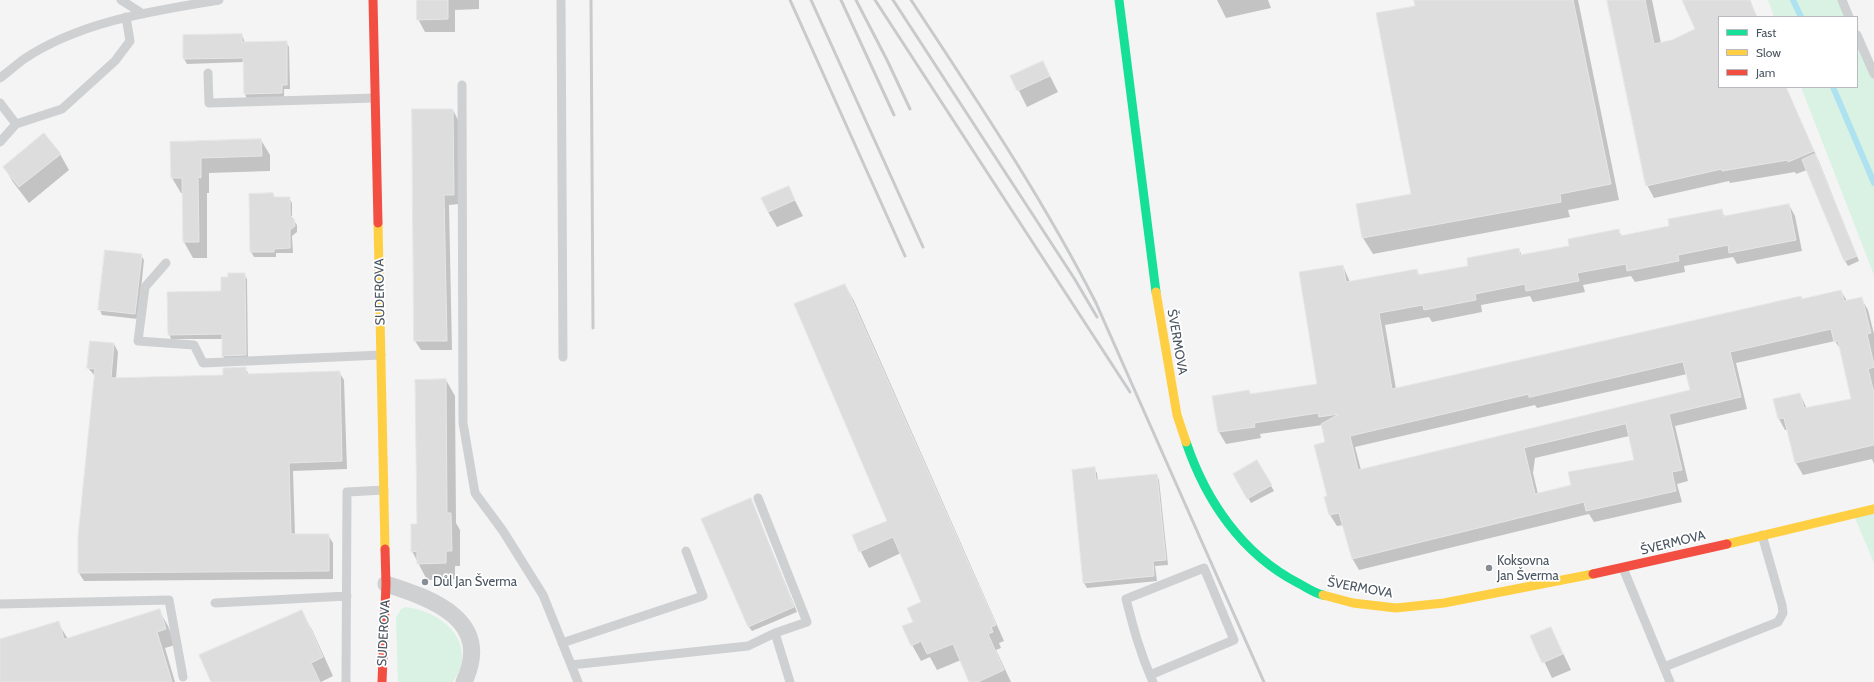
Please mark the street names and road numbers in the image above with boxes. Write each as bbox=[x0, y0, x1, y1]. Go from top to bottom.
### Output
street label: SUDEROVA bbox=[372, 259, 388, 325]
street label: ŠVERMOVA bbox=[1164, 308, 1190, 376]
street label: ŠVERMOVA bbox=[1639, 527, 1707, 559]
street label: ŠVERMOVA bbox=[1326, 575, 1394, 601]
street label: SUDEROVA bbox=[374, 599, 394, 667]

